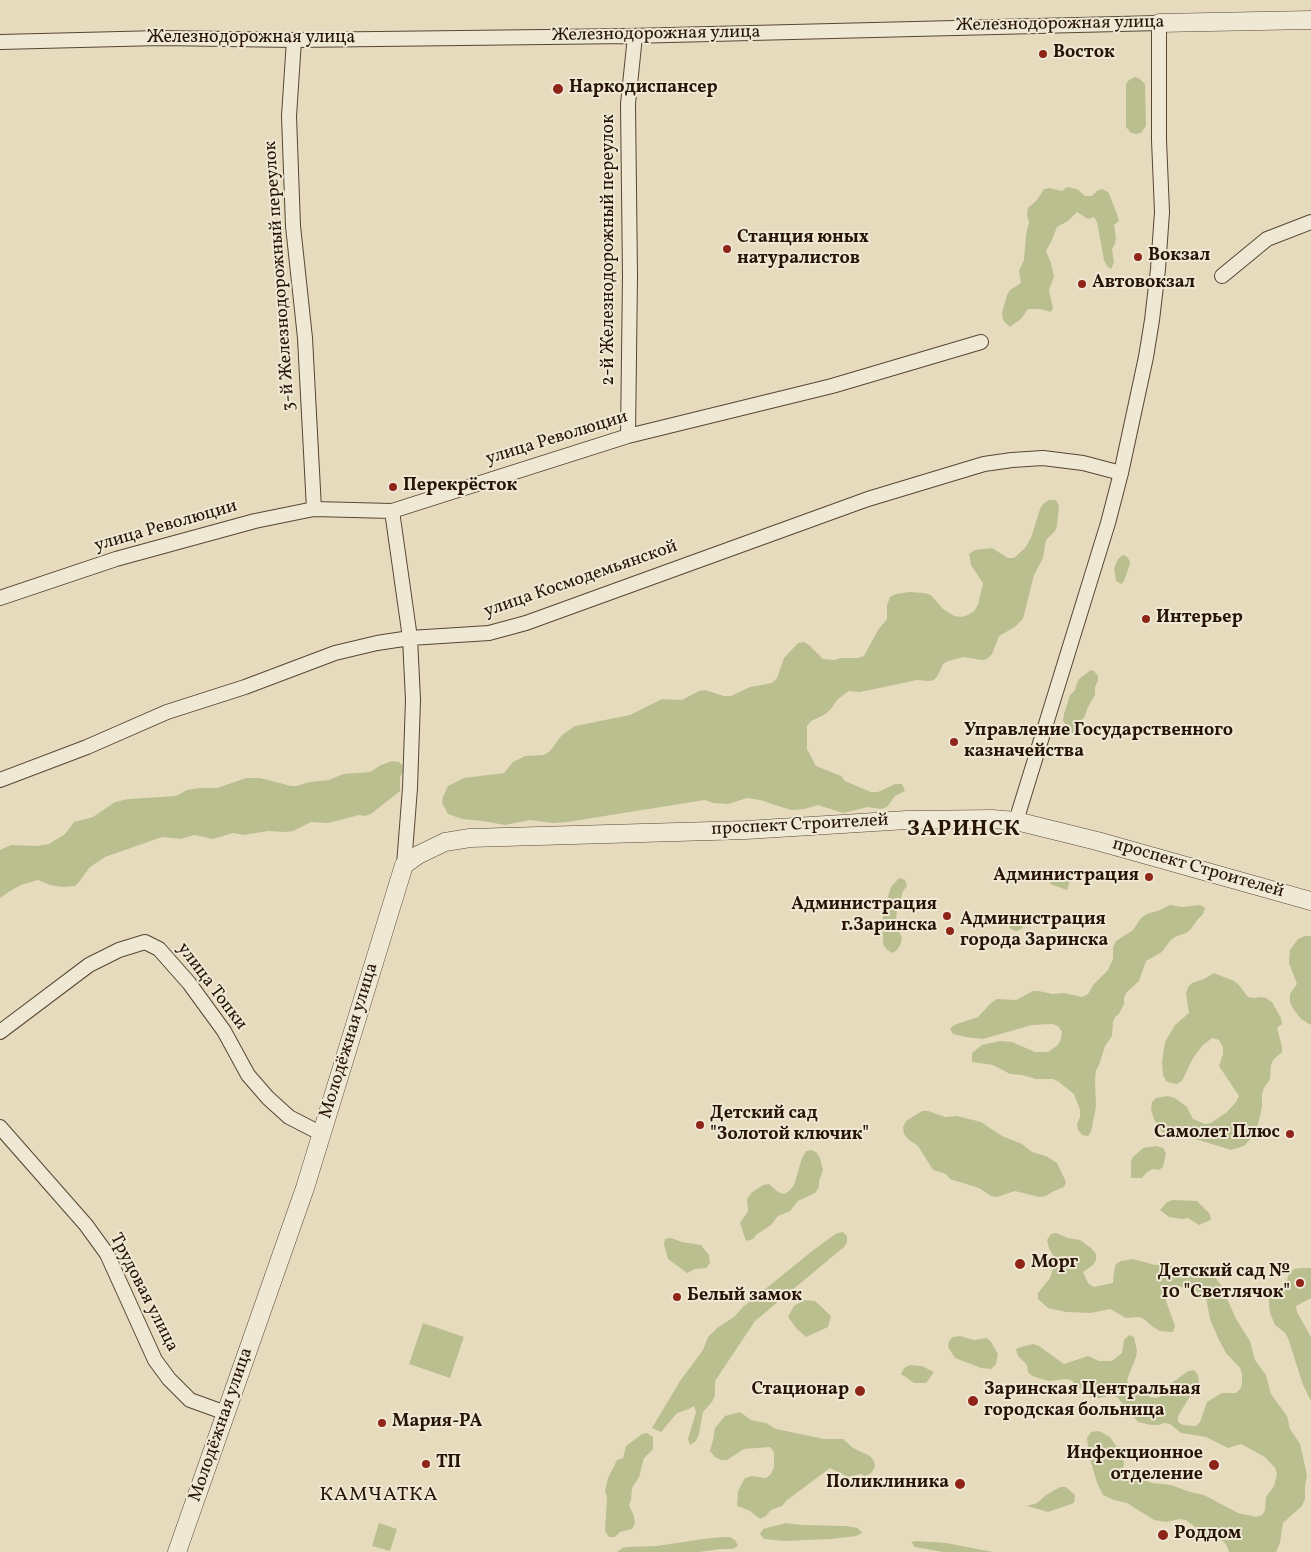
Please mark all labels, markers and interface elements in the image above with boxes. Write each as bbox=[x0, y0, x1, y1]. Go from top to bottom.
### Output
street label: Железнодорожная улица bbox=[956, 12, 1164, 38]
street label: Железнодорожная улица bbox=[552, 22, 760, 48]
street label: Железнодорожная улица bbox=[147, 28, 355, 50]
place label: Восток bbox=[1053, 43, 1115, 65]
marker: Восток bbox=[1037, 48, 1049, 60]
place label: Наркодиспансер bbox=[569, 78, 718, 100]
marker: Наркодиспансер bbox=[551, 82, 565, 96]
street label: 2-й Железнодорожный переулок bbox=[599, 114, 621, 386]
street label: 3-й Железнодорожный переулок bbox=[261, 140, 301, 412]
place label: Станция юных натуралистов bbox=[737, 228, 869, 270]
marker: Станция юных натуралистов bbox=[721, 243, 733, 255]
place label: Вокзал bbox=[1148, 246, 1210, 268]
marker: Вокзал bbox=[1132, 251, 1144, 263]
place label: Автовокзал bbox=[1092, 273, 1195, 295]
marker: Автовокзал bbox=[1076, 278, 1088, 290]
street label: улица Революции bbox=[483, 407, 631, 471]
place label: Перекрёсток bbox=[403, 476, 517, 498]
marker: Перекрёсток bbox=[387, 481, 399, 493]
street label: улица Революции bbox=[92, 496, 240, 558]
street label: улица Космодемьянской bbox=[481, 537, 681, 623]
place label: Интерьер bbox=[1156, 608, 1243, 630]
marker: Интерьер bbox=[1140, 613, 1152, 625]
place label: Управление Государственного казначейства bbox=[964, 721, 1233, 764]
marker: Управление Государственного казначейства bbox=[948, 736, 960, 748]
street label: проспект Строителей bbox=[711, 811, 889, 841]
district label: ЗАРИНСК bbox=[906, 818, 1022, 844]
street label: проспект Строителей bbox=[1110, 834, 1286, 904]
place label: Администрация bbox=[993, 866, 1139, 888]
marker: Администрация bbox=[1143, 871, 1155, 883]
place label: Администрация г.Заринска bbox=[791, 895, 937, 938]
marker: Администрация г.Заринска bbox=[941, 910, 953, 922]
place label: Администрация города Заринска bbox=[960, 910, 1108, 952]
marker: Администрация города Заринска bbox=[944, 925, 956, 937]
street label: улица Топки bbox=[171, 939, 251, 1035]
street label: Молодёжная улица bbox=[316, 961, 384, 1121]
place label: Детский сад "Золотой ключик" bbox=[710, 1104, 869, 1146]
marker: Детский сад "Золотой ключик" bbox=[694, 1119, 706, 1131]
place label: Самолет Плюс bbox=[1154, 1123, 1280, 1145]
marker: Самолет Плюс bbox=[1284, 1128, 1296, 1140]
street label: Трудовая улица bbox=[104, 1230, 182, 1356]
place label: Морг bbox=[1031, 1253, 1078, 1275]
marker: Морг bbox=[1013, 1257, 1027, 1271]
place label: Детский сад № 10 "Светлячок" bbox=[1158, 1262, 1290, 1304]
marker: Детский сад № 10 "Светлячок" bbox=[1294, 1277, 1306, 1289]
place label: Белый замок bbox=[687, 1286, 802, 1308]
marker: Белый замок bbox=[671, 1291, 683, 1303]
street label: Молодёжная улица bbox=[186, 1345, 258, 1505]
place label: Стационар bbox=[751, 1380, 849, 1402]
place label: Заринская Центральная городская больница bbox=[984, 1380, 1201, 1422]
marker: Стационар bbox=[853, 1384, 867, 1398]
marker: Заринская Центральная городская больница bbox=[966, 1394, 980, 1408]
place label: Мария-РА bbox=[392, 1412, 482, 1434]
marker: Мария-РА bbox=[376, 1417, 388, 1429]
place label: Инфекционное отделение bbox=[1066, 1444, 1203, 1486]
place label: ТП bbox=[436, 1453, 461, 1475]
marker: ТП bbox=[420, 1458, 432, 1470]
marker: Инфекционное отделение bbox=[1207, 1458, 1221, 1472]
place label: Поликлиника bbox=[826, 1473, 949, 1495]
marker: Поликлиника bbox=[953, 1477, 967, 1491]
district label: КАМЧАТКА bbox=[318, 1484, 440, 1508]
place label: Роддом bbox=[1174, 1524, 1241, 1546]
marker: Роддом bbox=[1156, 1528, 1170, 1542]

